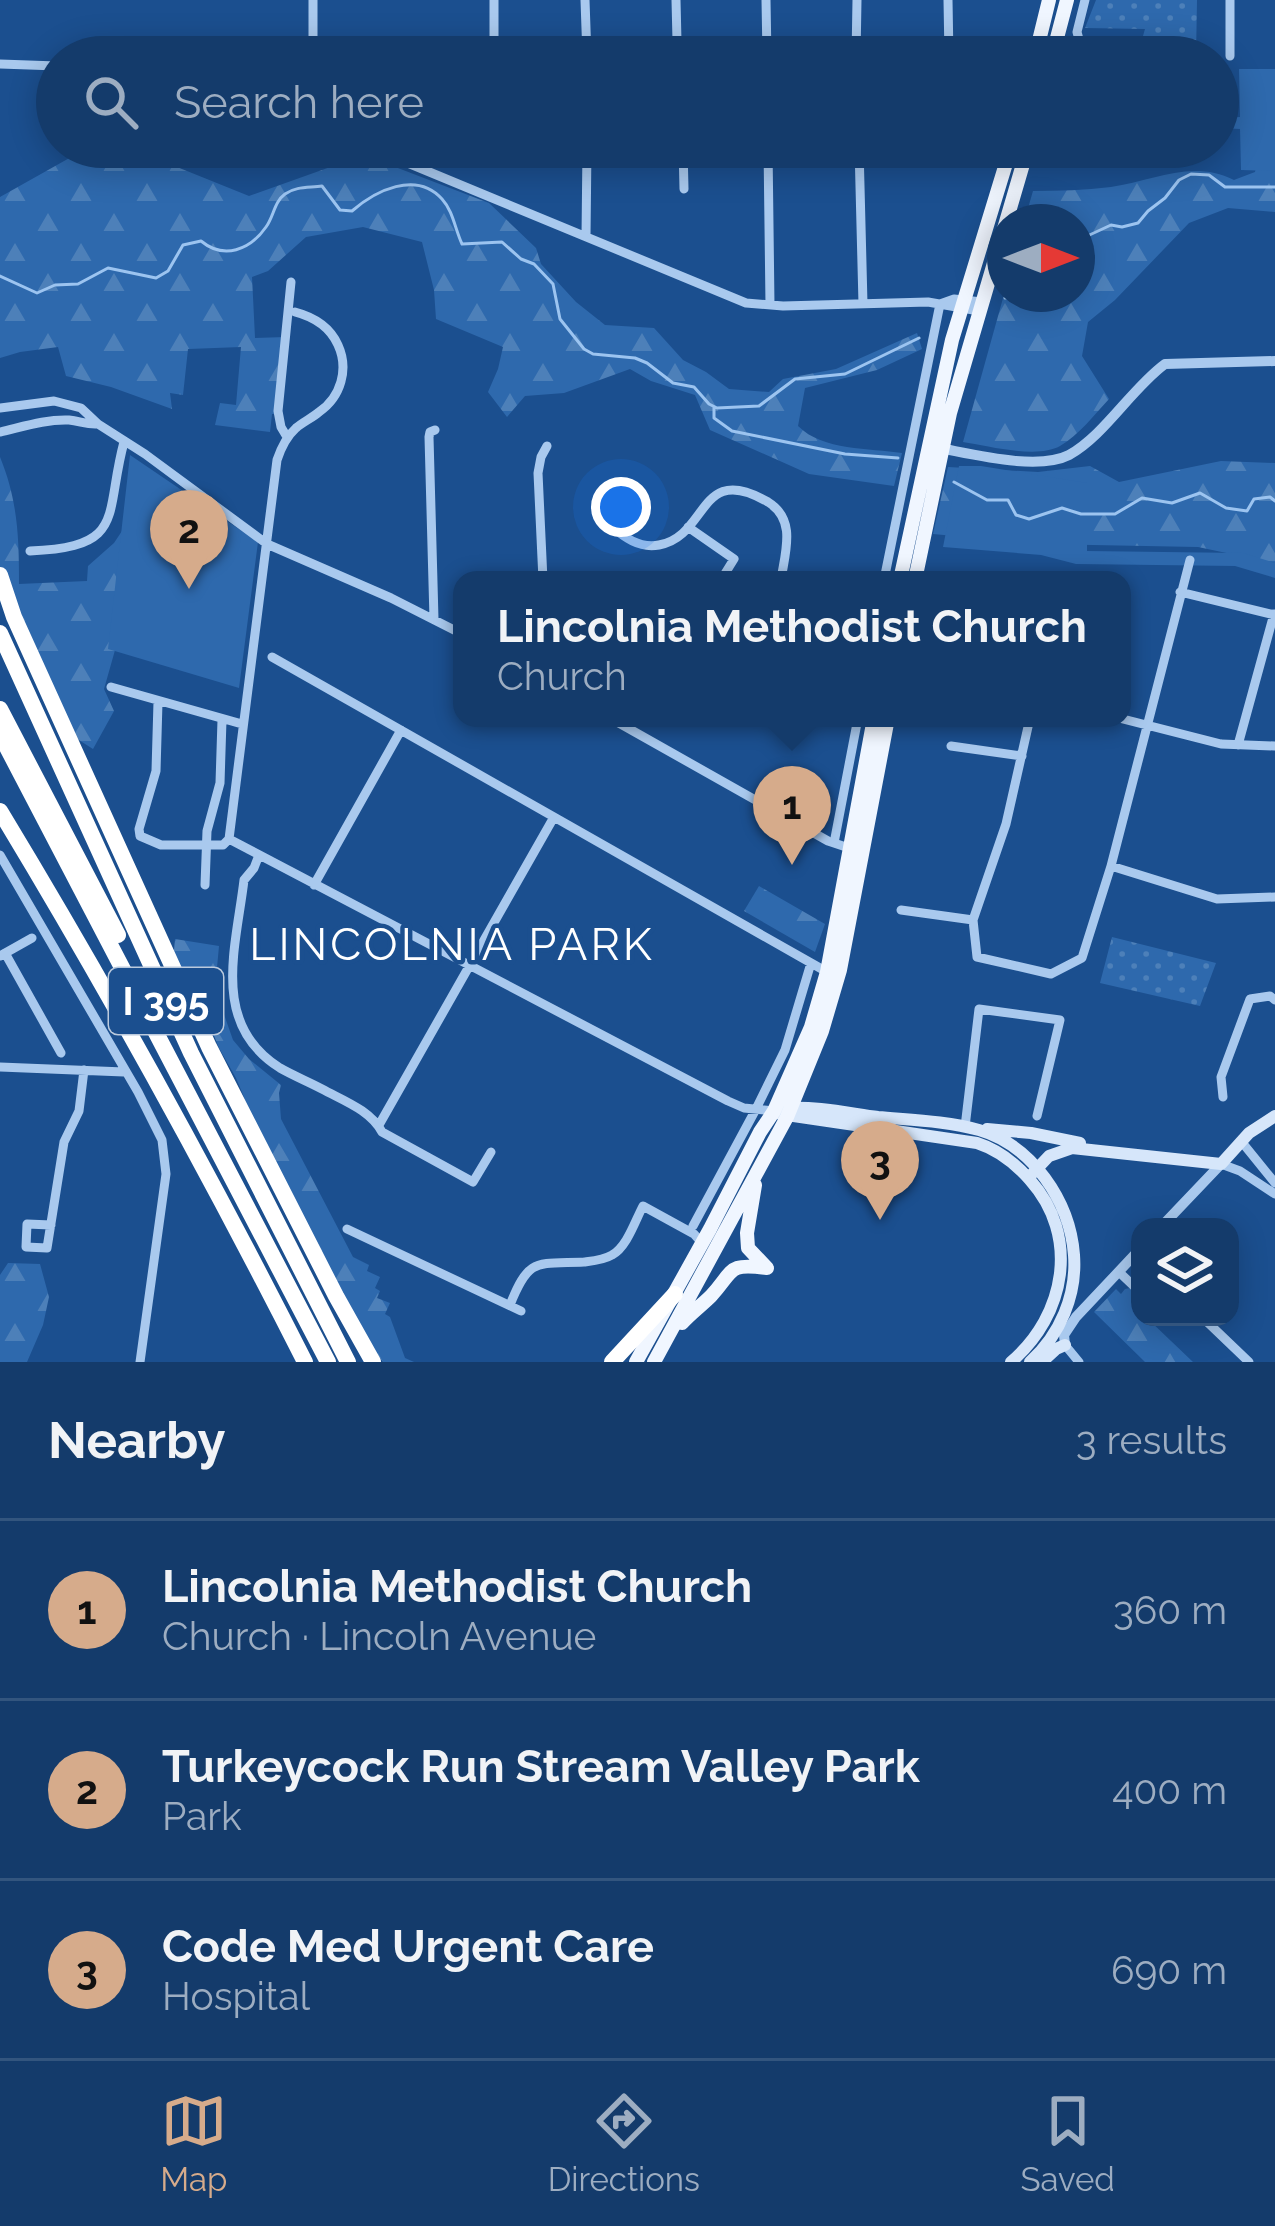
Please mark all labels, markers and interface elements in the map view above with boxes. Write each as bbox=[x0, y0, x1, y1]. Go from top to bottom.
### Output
search box bbox=[36, 36, 1239, 168]
icon: search bbox=[78, 69, 144, 135]
text: Search here bbox=[174, 76, 424, 129]
north arrow bbox=[987, 204, 1095, 312]
your location bbox=[591, 477, 651, 537]
pin: 2 bbox=[150, 490, 228, 589]
popup bbox=[453, 571, 1131, 727]
text: Lincolnia Methodist Church bbox=[497, 600, 1087, 653]
text: Church bbox=[497, 653, 627, 699]
pin: 1 bbox=[753, 766, 831, 865]
district label: LINCOLNIA PARK bbox=[249, 918, 655, 971]
road number: I 395 bbox=[109, 968, 223, 1034]
pin: 3 bbox=[841, 1121, 919, 1220]
map controls bbox=[1131, 1218, 1239, 1326]
button: layers bbox=[1131, 1218, 1239, 1326]
text: Nearby bbox=[48, 1410, 225, 1470]
text: 3 results bbox=[1076, 1417, 1227, 1463]
text: Lincolnia Methodist Church bbox=[162, 1560, 752, 1613]
text: 1 bbox=[77, 1587, 97, 1633]
text: 360 m bbox=[1113, 1587, 1227, 1633]
text: Church · Lincoln Avenue bbox=[162, 1613, 596, 1659]
text: Turkeycock Run Stream Valley Park bbox=[162, 1740, 920, 1793]
text: 2 bbox=[76, 1767, 98, 1813]
text: 400 m bbox=[1112, 1767, 1227, 1813]
text: Park bbox=[162, 1793, 242, 1839]
text: Code Med Urgent Care bbox=[162, 1920, 654, 1973]
text: 3 bbox=[76, 1947, 98, 1993]
text: 690 m bbox=[1111, 1947, 1227, 1993]
text: Hospital bbox=[162, 1973, 310, 2019]
tab: Map bbox=[160, 2088, 227, 2199]
tab: Directions bbox=[548, 2088, 700, 2199]
tab: Saved bbox=[1020, 2088, 1115, 2199]

